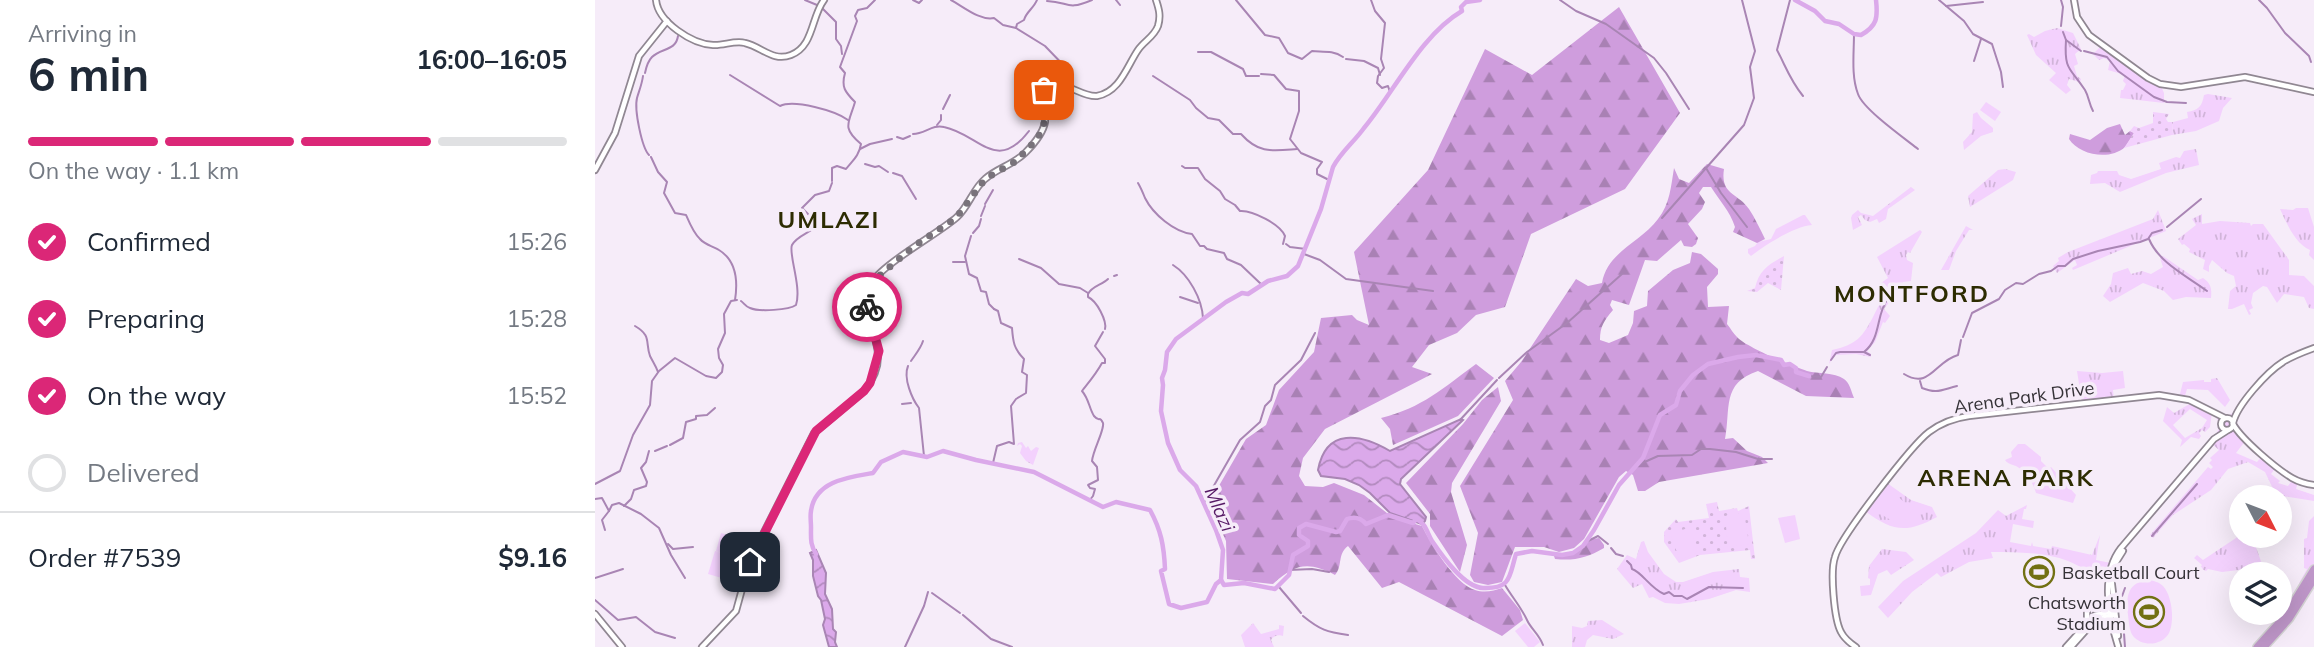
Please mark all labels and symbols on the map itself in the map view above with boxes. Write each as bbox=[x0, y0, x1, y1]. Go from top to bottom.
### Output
pin bbox=[1014, 60, 1074, 120]
district label: UMLAZI bbox=[778, 204, 880, 234]
courier bbox=[832, 272, 902, 342]
district label: MONTFORD bbox=[1834, 278, 1990, 308]
street label: Arena Park Drive bbox=[1952, 376, 2096, 418]
district label: ARENA PARK bbox=[1918, 462, 2094, 492]
water label: Mlazi bbox=[1200, 483, 1241, 536]
north arrow bbox=[2229, 485, 2293, 548]
pin bbox=[720, 532, 780, 592]
sports icon: Basketball Court bbox=[2022, 555, 2056, 589]
place label: Basketball Court bbox=[2062, 561, 2200, 584]
place label: Chatsworth Stadium bbox=[2028, 591, 2126, 635]
sports icon: Chatsworth Stadium bbox=[2132, 595, 2166, 629]

